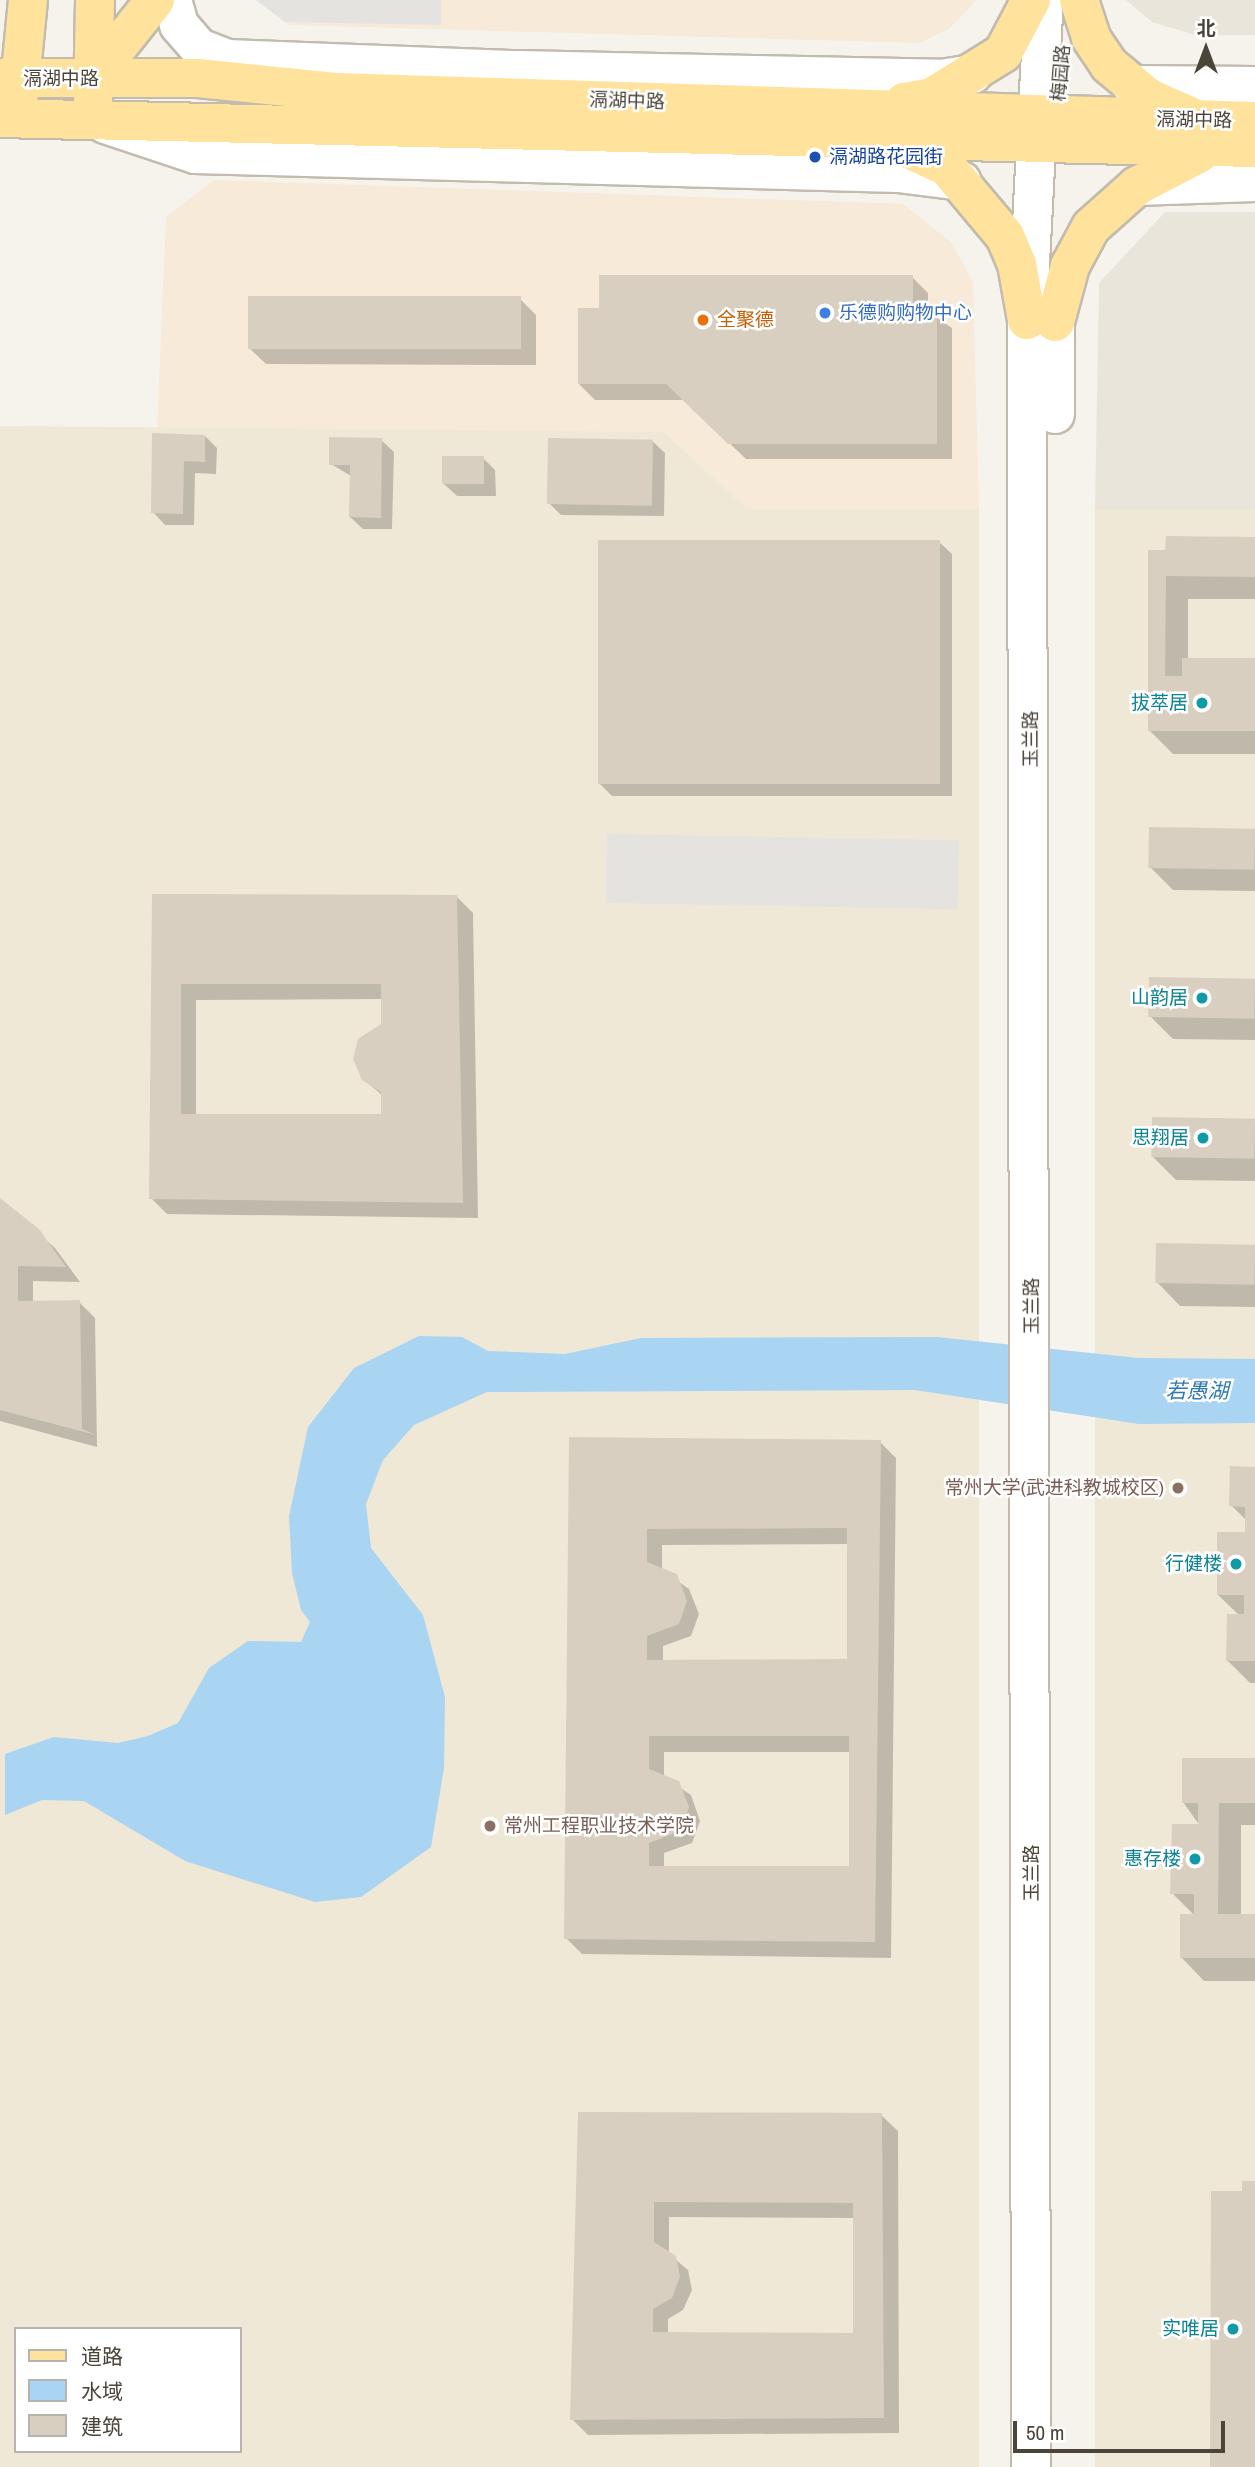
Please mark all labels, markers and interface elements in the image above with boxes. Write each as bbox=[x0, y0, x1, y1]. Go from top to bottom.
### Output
north arrow bbox=[1171, 14, 1241, 84]
text: 北 bbox=[1196, 15, 1216, 41]
street label: 梅园路 bbox=[1047, 44, 1075, 102]
street label: 滆湖中路 bbox=[23, 68, 99, 90]
street label: 滆湖中路 bbox=[589, 88, 665, 114]
street label: 滆湖中路 bbox=[1156, 108, 1232, 132]
place label: 滆湖路花园街 bbox=[829, 146, 943, 168]
marker: 滆湖路花园街 bbox=[807, 149, 823, 165]
place label: 乐德购购物中心 bbox=[839, 302, 972, 324]
marker: 乐德购购物中心 bbox=[817, 305, 833, 321]
place label: 全聚德 bbox=[717, 309, 774, 331]
marker: 全聚德 bbox=[695, 312, 711, 328]
place label: 拔萃居 bbox=[1131, 692, 1188, 714]
marker: 拔萃居 bbox=[1194, 695, 1210, 711]
street label: 玉兰路 bbox=[1020, 711, 1042, 767]
place label: 山韵居 bbox=[1131, 987, 1188, 1009]
marker: 山韵居 bbox=[1194, 990, 1210, 1006]
place label: 思翔居 bbox=[1132, 1127, 1189, 1149]
marker: 思翔居 bbox=[1195, 1130, 1211, 1146]
street label: 玉兰路 bbox=[1021, 1278, 1043, 1334]
water label: 若愚湖 bbox=[1166, 1378, 1228, 1404]
place label: 常州大学(武进科教城校区) bbox=[945, 1477, 1164, 1499]
marker: 常州大学(武进科教城校区) bbox=[1170, 1480, 1186, 1496]
place label: 行健楼 bbox=[1165, 1553, 1222, 1575]
marker: 行健楼 bbox=[1228, 1556, 1244, 1572]
place label: 常州工程职业技术学院 bbox=[504, 1815, 694, 1837]
marker: 常州工程职业技术学院 bbox=[482, 1818, 498, 1834]
street label: 玉兰路 bbox=[1021, 1845, 1043, 1901]
place label: 惠存楼 bbox=[1124, 1848, 1181, 1870]
marker: 惠存楼 bbox=[1187, 1851, 1203, 1867]
place label: 实唯居 bbox=[1162, 2318, 1219, 2340]
marker: 实唯居 bbox=[1225, 2321, 1241, 2337]
legend bbox=[14, 2327, 242, 2453]
text: 道路 bbox=[81, 2342, 123, 2371]
text: 水域 bbox=[81, 2377, 123, 2406]
scale bar bbox=[1017, 2408, 1229, 2452]
text: 建筑 bbox=[81, 2412, 123, 2441]
text: 50 m bbox=[1026, 2418, 1064, 2447]

